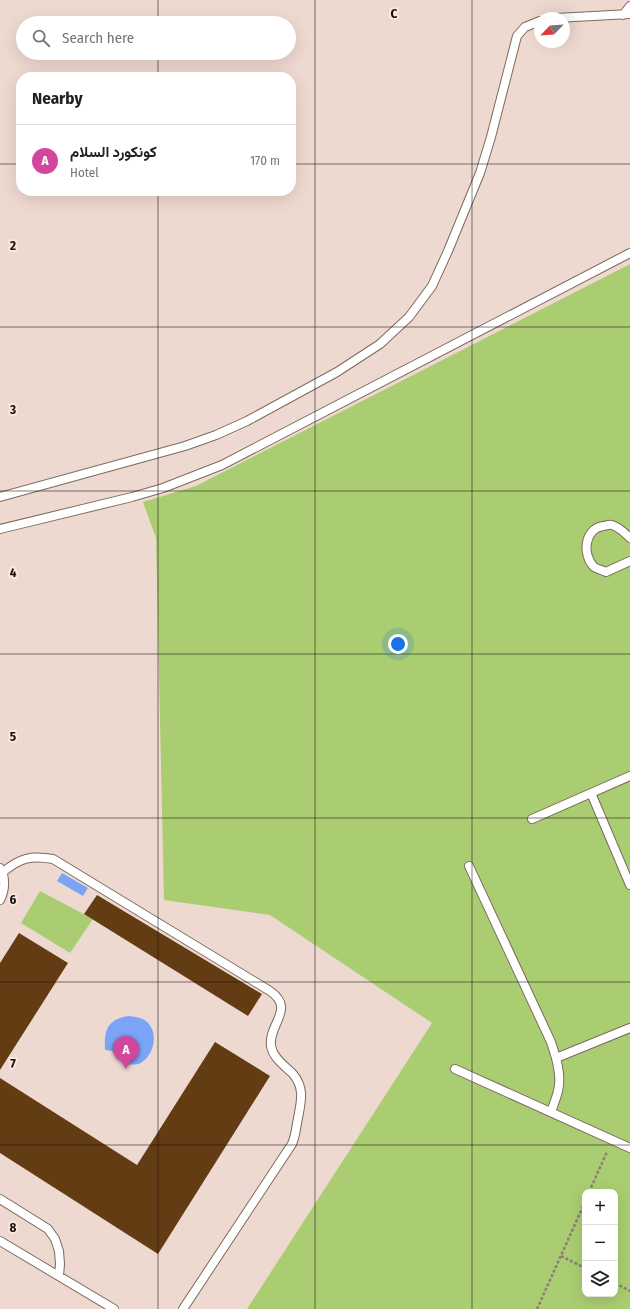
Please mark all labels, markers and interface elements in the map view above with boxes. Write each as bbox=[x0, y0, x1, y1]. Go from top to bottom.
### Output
text: C bbox=[391, 6, 398, 21]
north arrow bbox=[534, 12, 570, 48]
search box bbox=[16, 16, 296, 60]
icon: search bbox=[30, 27, 52, 49]
text: Search here bbox=[62, 29, 134, 47]
text: Nearby bbox=[32, 88, 83, 109]
text: كونكورد السلام bbox=[70, 143, 157, 161]
text: A bbox=[41, 153, 49, 168]
text: 170 m bbox=[250, 153, 280, 168]
text: Hotel bbox=[70, 165, 99, 180]
text: 2 bbox=[9, 238, 16, 253]
text: 3 bbox=[9, 402, 16, 417]
text: 4 bbox=[10, 565, 17, 580]
your location bbox=[388, 634, 408, 654]
text: 5 bbox=[10, 729, 16, 744]
text: 6 bbox=[10, 892, 17, 907]
pin: A bbox=[113, 1036, 139, 1069]
text: 7 bbox=[10, 1056, 16, 1071]
map controls bbox=[582, 1189, 618, 1297]
button: + bbox=[582, 1189, 618, 1225]
text: 8 bbox=[10, 1220, 17, 1235]
button: − bbox=[582, 1225, 618, 1261]
button: layers bbox=[582, 1261, 618, 1297]

